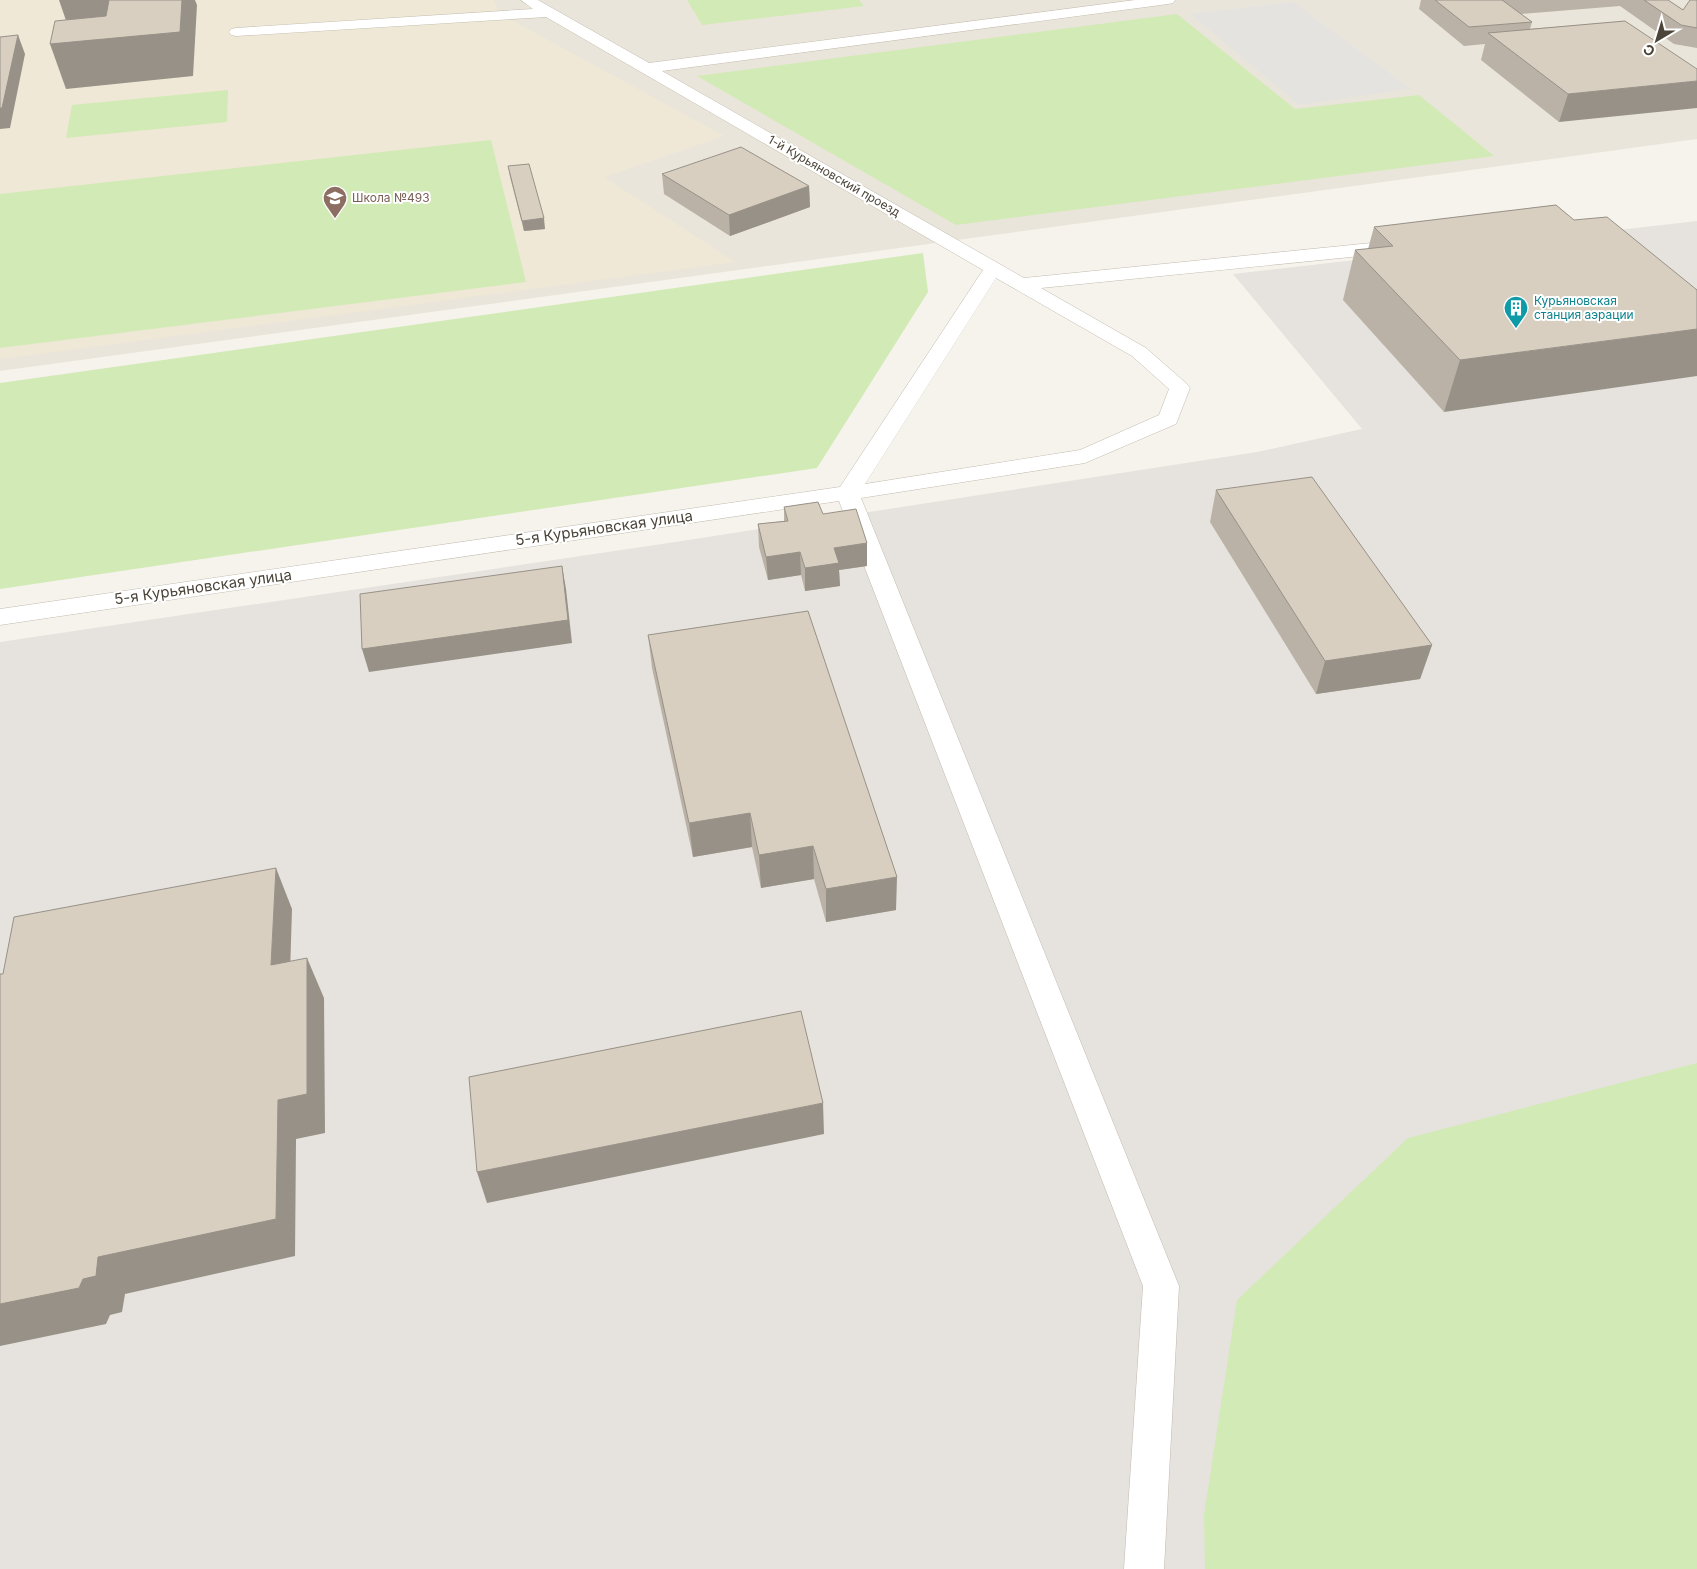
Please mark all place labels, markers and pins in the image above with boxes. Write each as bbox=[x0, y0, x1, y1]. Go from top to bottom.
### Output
school or university icon: Школа №493 bbox=[322, 185, 348, 219]
place label: Школа №493 bbox=[352, 190, 430, 205]
place label: Курьяновская станция аэрации bbox=[1534, 293, 1634, 322]
building icon: Курьяновская станция аэрации bbox=[1503, 295, 1529, 329]

